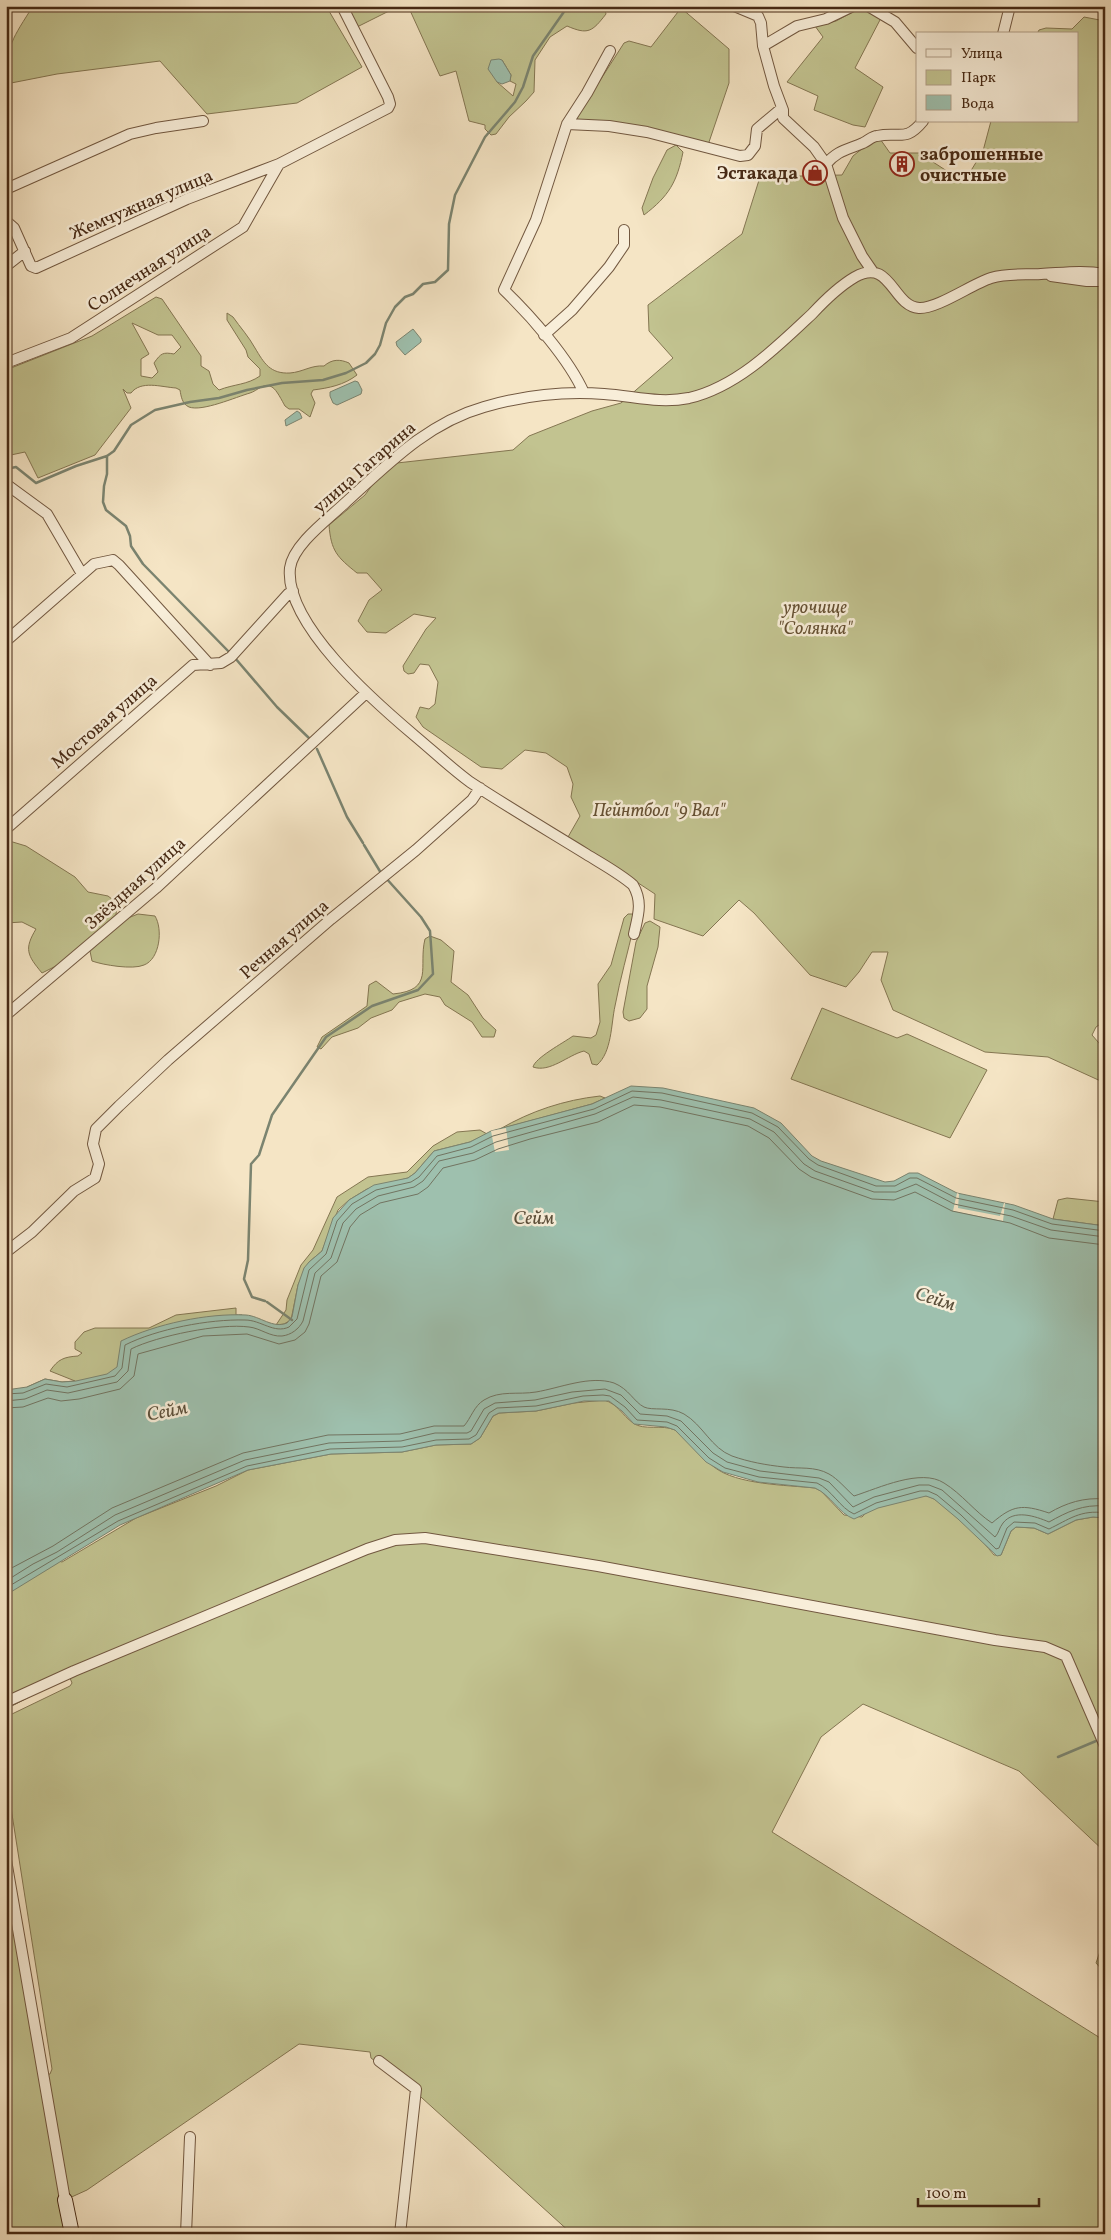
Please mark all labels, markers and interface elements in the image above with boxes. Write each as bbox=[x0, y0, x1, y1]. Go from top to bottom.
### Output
legend bbox=[916, 32, 1078, 122]
text: Улица bbox=[961, 44, 1003, 65]
text: Парк bbox=[961, 68, 996, 89]
text: Вода bbox=[961, 94, 994, 115]
place label: заброшенные очистные bbox=[920, 143, 1043, 189]
building icon: заброшенные очистные bbox=[889, 151, 915, 177]
shop icon: Эстакада bbox=[802, 160, 828, 186]
place label: Эстакада bbox=[717, 162, 798, 187]
street label: Жемчужная улица bbox=[66, 164, 217, 247]
street label: Солнечная улица bbox=[83, 220, 217, 319]
street label: улица Гагарина bbox=[308, 416, 422, 520]
park label: урочище "Солянка" bbox=[778, 596, 853, 642]
street label: Мостовая улица bbox=[46, 669, 164, 775]
park label: Пейнтбол "9 Вал" bbox=[593, 799, 726, 824]
street label: Звёздная улица bbox=[80, 832, 192, 936]
street label: Речная улица bbox=[235, 894, 335, 986]
water label: Сейм bbox=[513, 1206, 555, 1232]
water label: Сейм bbox=[912, 1281, 959, 1319]
water label: Сейм bbox=[144, 1395, 190, 1429]
scale bar bbox=[918, 2175, 1040, 2207]
text: 100 m bbox=[926, 2184, 966, 2205]

